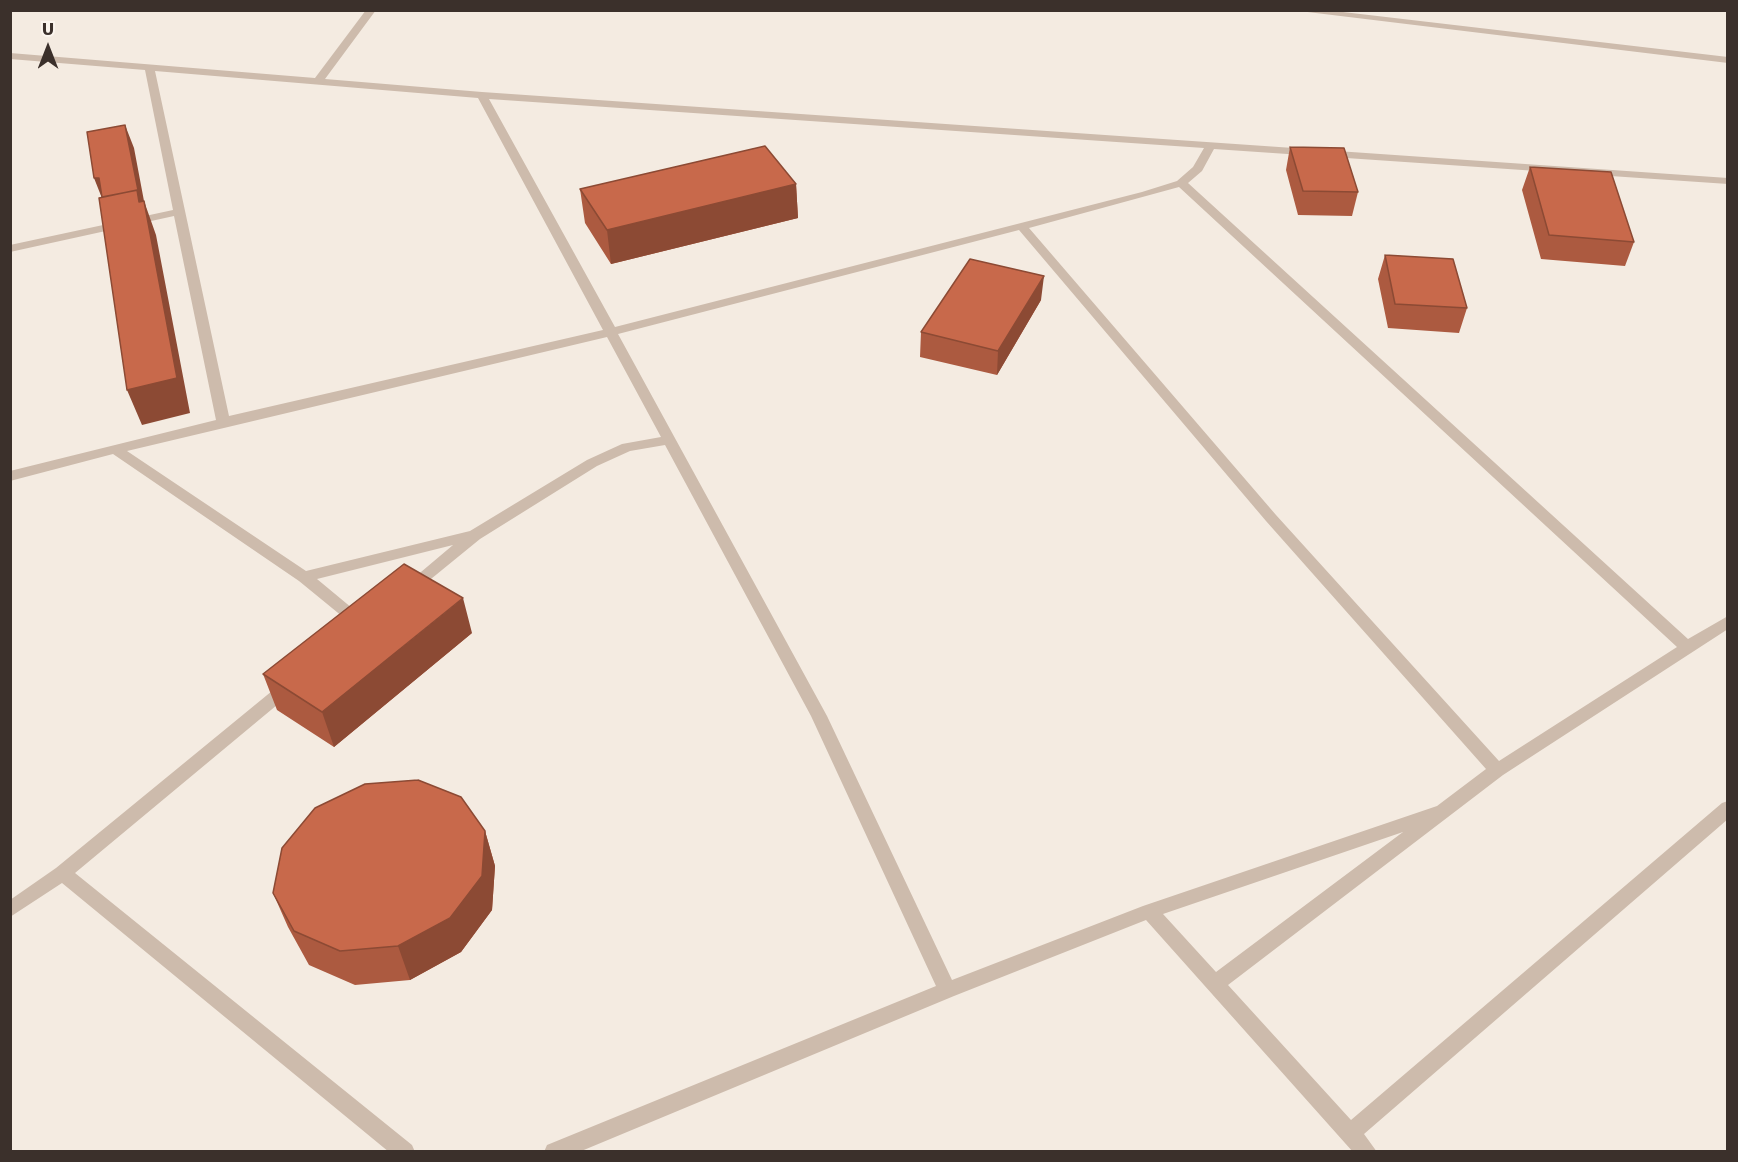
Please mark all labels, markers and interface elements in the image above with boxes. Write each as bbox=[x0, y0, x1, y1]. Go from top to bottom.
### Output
north arrow bbox=[18, 18, 78, 78]
text: U bbox=[42, 20, 55, 39]

